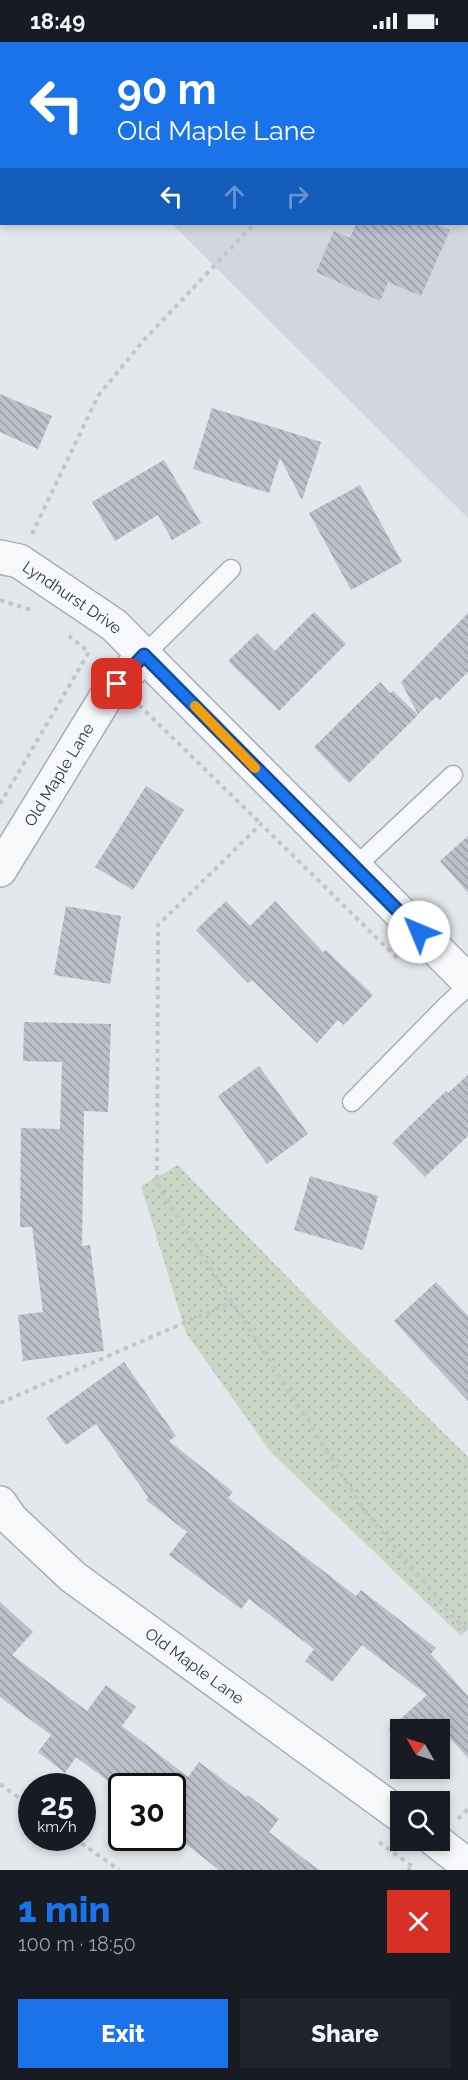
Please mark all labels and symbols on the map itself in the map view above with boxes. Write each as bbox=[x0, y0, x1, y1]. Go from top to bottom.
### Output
street label: Lyndhurst Drive bbox=[19, 557, 126, 638]
pin bbox=[91, 658, 142, 709]
street label: Old Maple Lane bbox=[20, 720, 98, 830]
position arrow bbox=[387, 900, 451, 964]
street label: Old Maple Lane bbox=[141, 1624, 248, 1708]
north arrow bbox=[390, 1719, 450, 1779]
speed limit sign: 30 bbox=[108, 1773, 186, 1851]

